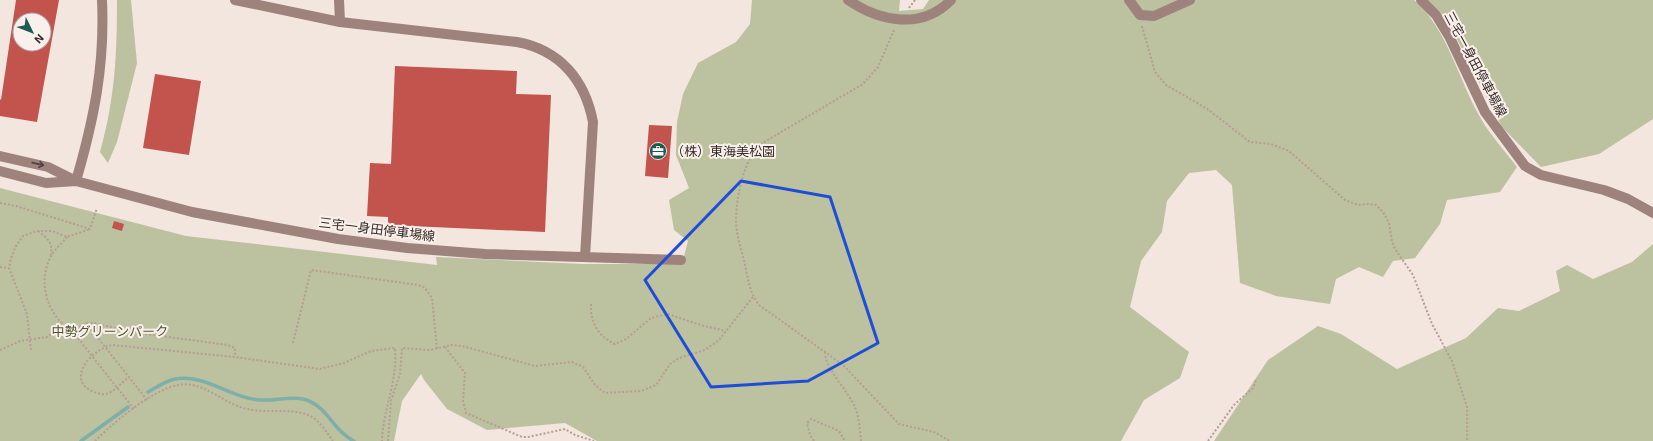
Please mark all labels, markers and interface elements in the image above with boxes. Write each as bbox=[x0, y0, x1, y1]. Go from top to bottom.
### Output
street label: 三宅一身田停車場線 bbox=[1441, 9, 1511, 119]
north arrow bbox=[12, 12, 52, 52]
text: N bbox=[32, 32, 47, 47]
office icon: （株）東海美松園 bbox=[648, 141, 668, 161]
place label: （株）東海美松園 bbox=[671, 143, 775, 159]
one-way arrow bbox=[31, 161, 44, 169]
street label: 三宅一身田停車場線 bbox=[318, 214, 436, 244]
park label: 中勢グリーンパーク bbox=[52, 323, 168, 339]

